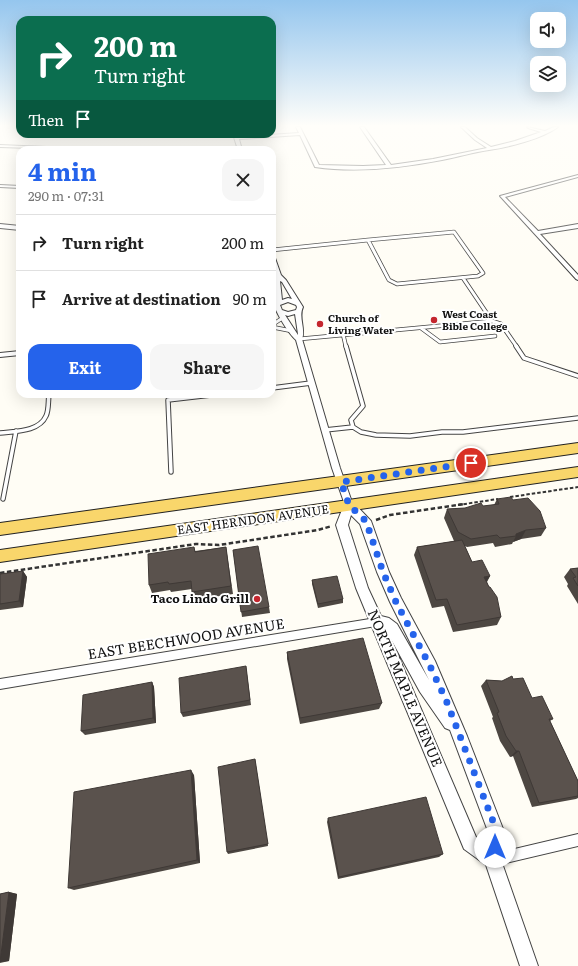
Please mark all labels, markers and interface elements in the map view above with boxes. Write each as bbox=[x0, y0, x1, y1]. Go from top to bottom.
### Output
map controls bbox=[530, 12, 566, 92]
button: sound bbox=[530, 12, 566, 48]
text: 200 m bbox=[94, 24, 177, 66]
icon: right bbox=[28, 32, 80, 84]
button: layers bbox=[530, 56, 566, 92]
text: Turn right bbox=[94, 62, 185, 89]
text: Then bbox=[28, 108, 64, 131]
icon: arrive bbox=[72, 108, 94, 130]
text: 4 min bbox=[28, 153, 97, 188]
button: close bbox=[222, 159, 264, 201]
text: 290 m · 07:31 bbox=[28, 186, 104, 205]
text: Turn right bbox=[62, 231, 144, 254]
text: 200 m bbox=[222, 231, 264, 254]
icon: right bbox=[28, 232, 50, 254]
text: Arrive at destination bbox=[62, 287, 221, 310]
text: 90 m bbox=[233, 287, 267, 310]
icon: arrive bbox=[28, 288, 50, 310]
place label: West Coast Bible College bbox=[442, 306, 508, 333]
place label: Church of Living Water bbox=[328, 310, 395, 337]
marker: West Coast Bible College bbox=[429, 315, 439, 325]
marker: Church of Living Water bbox=[315, 319, 325, 329]
button: Exit bbox=[28, 344, 142, 390]
button: Share bbox=[150, 344, 264, 390]
pin bbox=[454, 446, 488, 480]
icon: arrive bbox=[460, 452, 482, 474]
street label: EAST HERNDON AVENUE bbox=[176, 499, 330, 539]
place label: Taco Lindo Grill bbox=[150, 589, 250, 607]
marker: Taco Lindo Grill bbox=[252, 594, 262, 604]
street label: NORTH MAPLE AVENUE bbox=[364, 606, 448, 770]
street label: EAST BEECHWOOD AVENUE bbox=[86, 613, 286, 663]
position arrow bbox=[474, 826, 516, 868]

